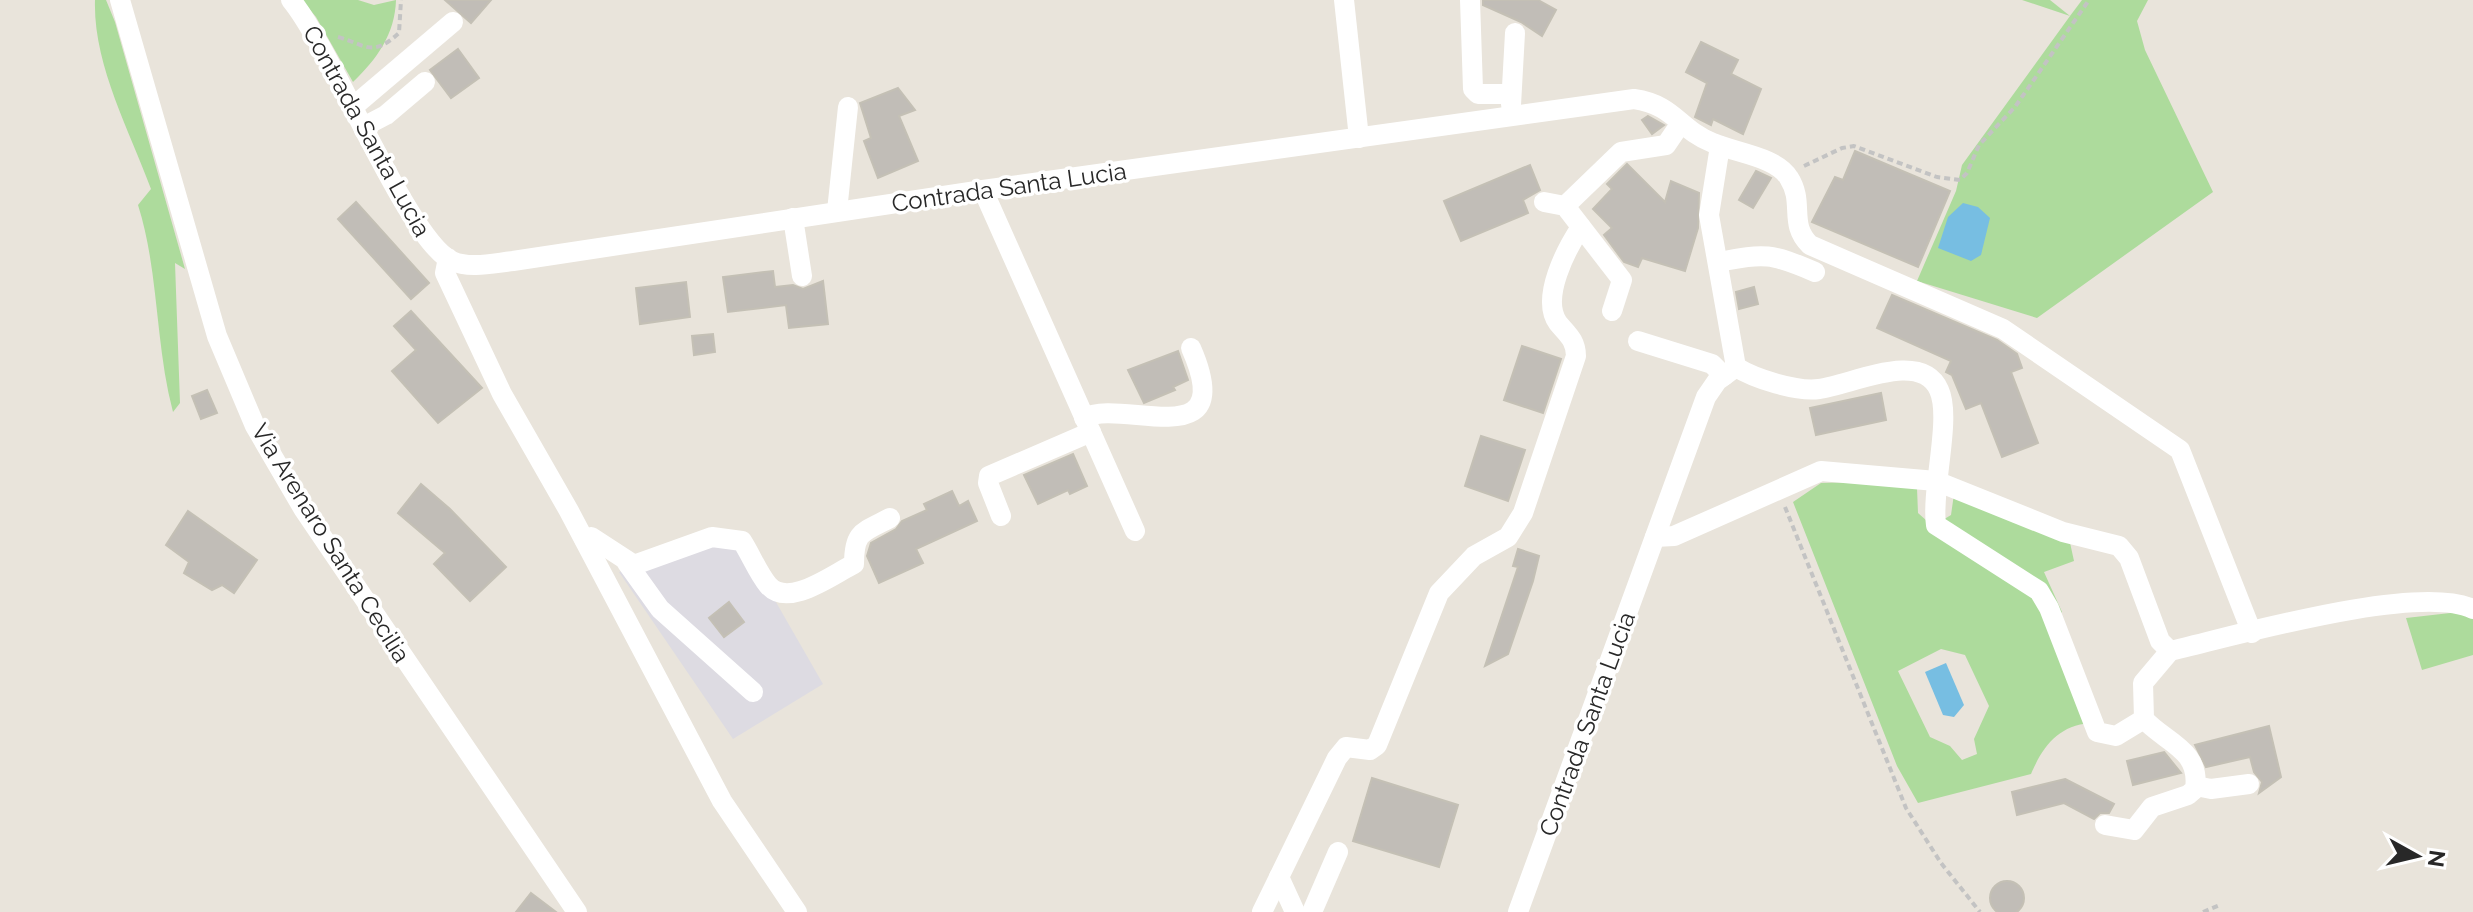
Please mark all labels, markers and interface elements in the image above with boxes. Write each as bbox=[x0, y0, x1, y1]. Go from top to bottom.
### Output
street label: Contrada Santa Lucia bbox=[297, 20, 437, 242]
street label: Contrada Santa Lucia bbox=[890, 156, 1128, 218]
street label: Via Arenaro Santa Cecilia bbox=[245, 418, 417, 668]
street label: Contrada Santa Lucia bbox=[1533, 608, 1641, 840]
north arrow bbox=[2377, 816, 2457, 896]
text: N bbox=[2423, 849, 2451, 869]

